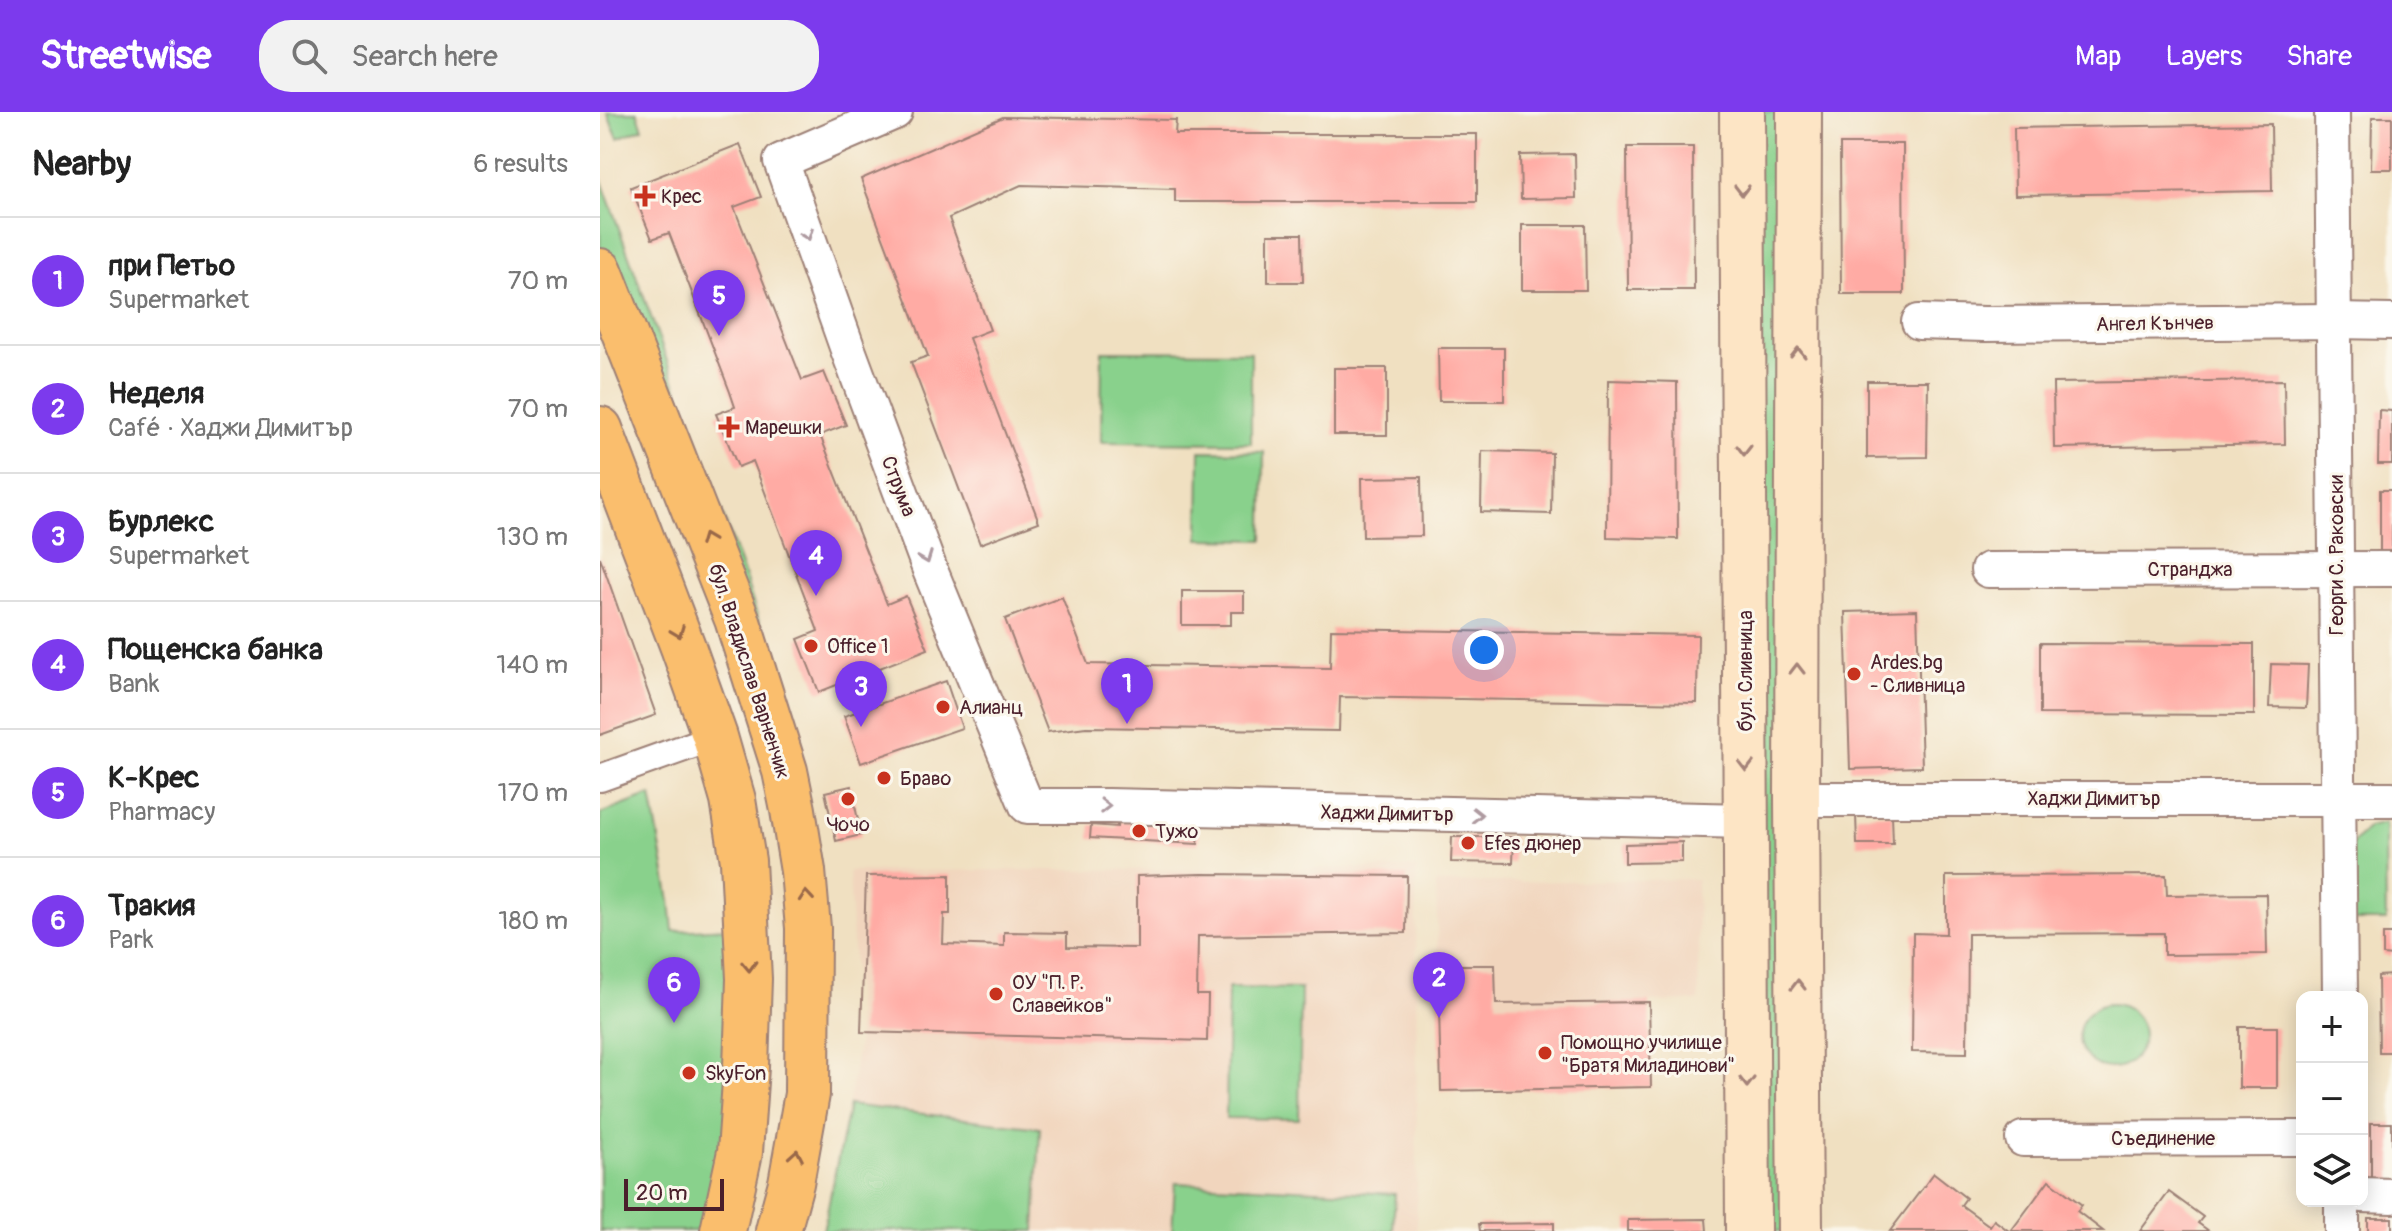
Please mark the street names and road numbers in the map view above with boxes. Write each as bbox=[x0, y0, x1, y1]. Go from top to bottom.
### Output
street label: Ангел Кънчев bbox=[2096, 310, 2214, 337]
street label: Струма bbox=[876, 452, 921, 520]
street label: Георги С. Раковски bbox=[2324, 475, 2349, 635]
street label: Странджа bbox=[2147, 557, 2233, 582]
street label: бул. Владислав Варненчик bbox=[703, 560, 796, 782]
street label: бул. Сливница bbox=[1733, 610, 1758, 732]
street label: Хаджи Димитър bbox=[2028, 786, 2160, 811]
street label: Хаджи Димитър bbox=[1320, 800, 1454, 827]
street label: Съединение bbox=[2111, 1126, 2215, 1151]

